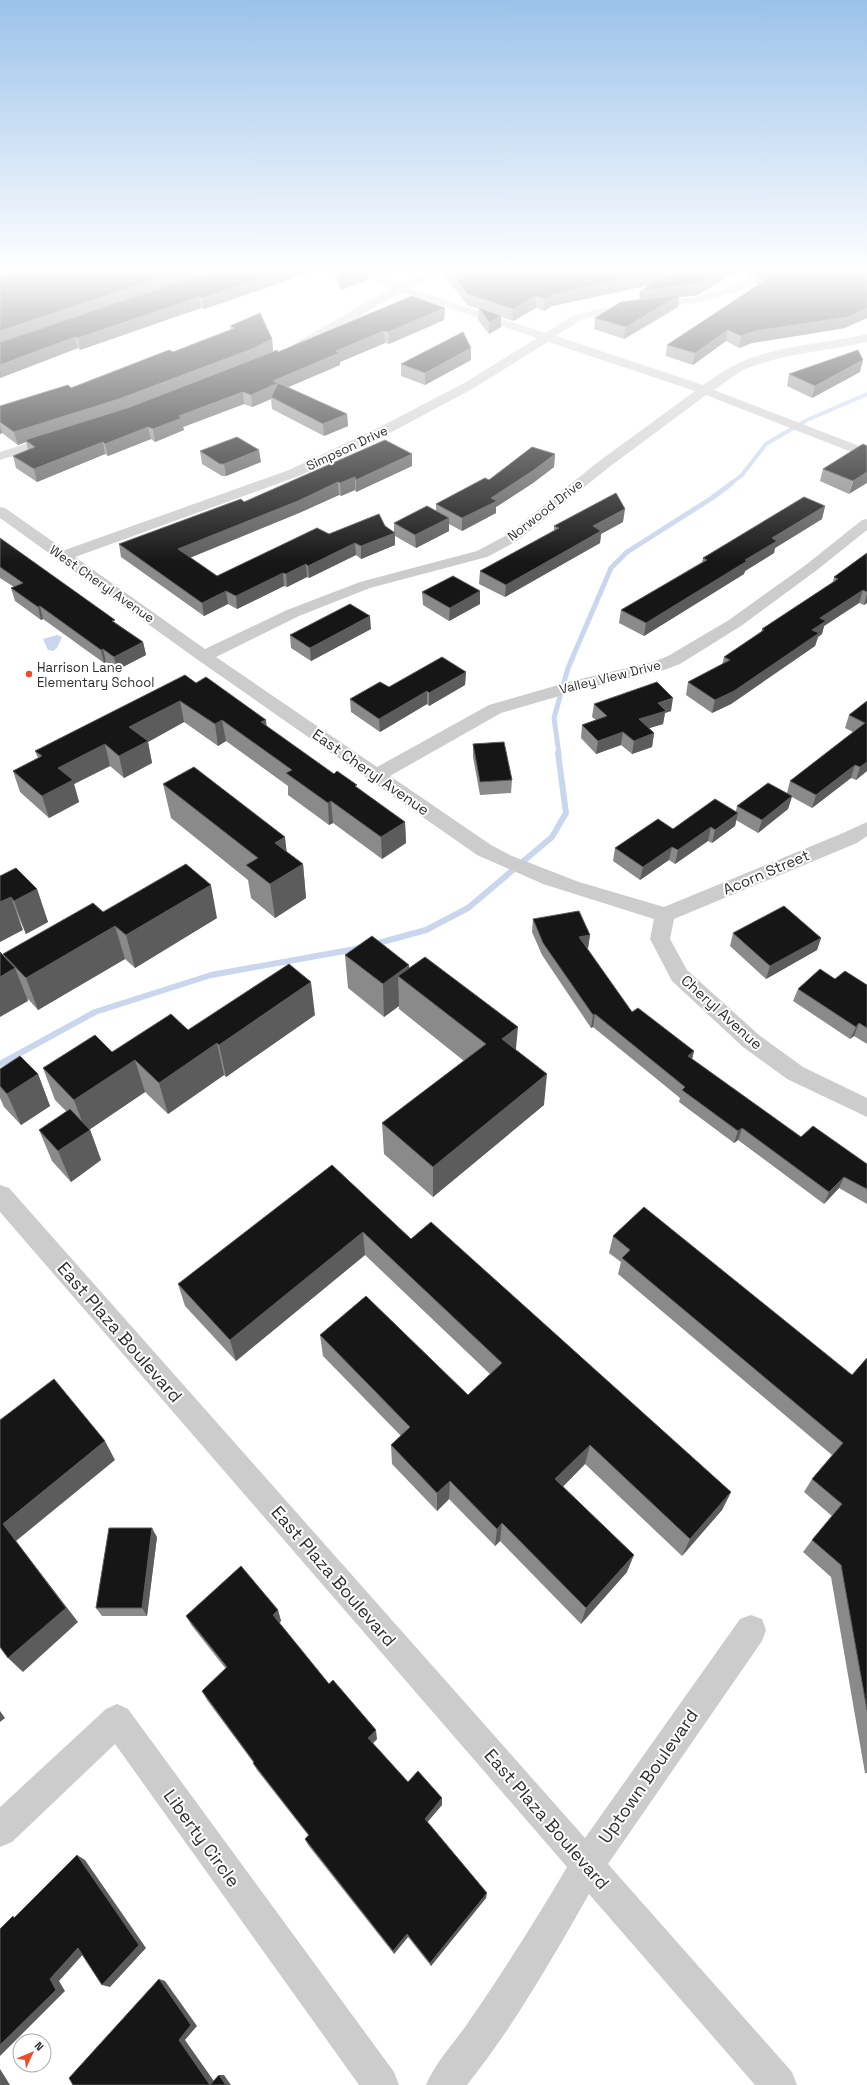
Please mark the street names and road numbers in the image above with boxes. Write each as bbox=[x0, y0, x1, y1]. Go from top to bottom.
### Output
street label: Simpson Drive bbox=[304, 422, 390, 474]
street label: Norwood Drive bbox=[504, 475, 586, 545]
street label: West Cheryl Avenue bbox=[46, 541, 158, 627]
street label: Valley View Drive bbox=[558, 656, 662, 698]
street label: East Cheryl Avenue bbox=[309, 725, 433, 820]
street label: Acorn Street bbox=[720, 845, 812, 899]
street label: Cheryl Avenue bbox=[677, 971, 767, 1054]
street label: East Plaza Boulevard bbox=[53, 1257, 187, 1407]
street label: East Plaza Boulevard bbox=[267, 1501, 401, 1651]
street label: Uptown Boulevard bbox=[593, 1704, 703, 1848]
street label: East Plaza Boulevard bbox=[480, 1744, 614, 1894]
street label: Liberty Circle bbox=[159, 1785, 245, 1891]

